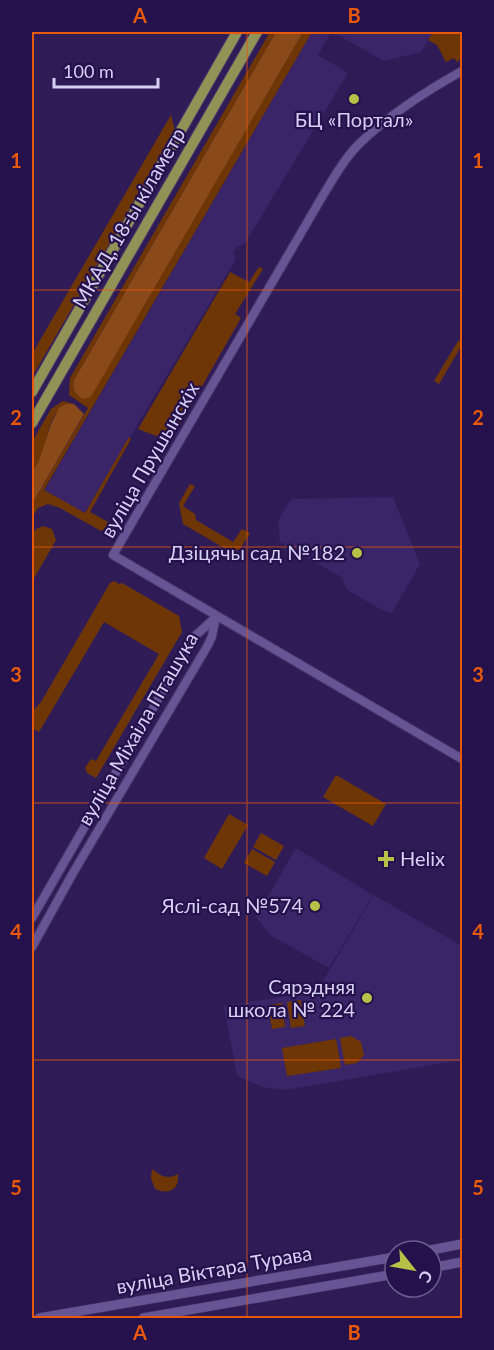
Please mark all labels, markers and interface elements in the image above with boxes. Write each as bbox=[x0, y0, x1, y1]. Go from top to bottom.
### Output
text: A bbox=[132, 3, 147, 27]
text: B bbox=[347, 3, 361, 27]
scale bar bbox=[54, 51, 158, 89]
text: 100 m bbox=[63, 60, 114, 82]
marker: БЦ «Портал» bbox=[347, 92, 361, 106]
place label: БЦ «Портал» bbox=[295, 107, 413, 131]
street label: МКАД, 18-ы кіламетр bbox=[67, 123, 190, 312]
text: 1 bbox=[10, 148, 22, 172]
text: 1 bbox=[472, 148, 484, 172]
street label: вуліца Прушынскіх bbox=[95, 378, 203, 541]
text: 2 bbox=[10, 405, 22, 429]
text: 2 bbox=[472, 405, 484, 429]
place label: Дзіцячы сад №182 bbox=[169, 540, 345, 564]
marker: Дзіцячы сад №182 bbox=[350, 546, 364, 560]
street label: вуліца Міхаіла Пташука bbox=[72, 628, 202, 829]
text: 3 bbox=[10, 662, 22, 686]
text: 3 bbox=[472, 662, 484, 686]
place label: Helix bbox=[400, 846, 445, 870]
marker: Helix bbox=[377, 850, 395, 868]
place label: Яслі-сад №574 bbox=[161, 893, 303, 917]
marker: Яслі-сад №574 bbox=[308, 899, 322, 913]
text: 4 bbox=[10, 919, 22, 943]
text: 4 bbox=[472, 919, 484, 943]
place label: Сярэдняя школа № 224 bbox=[228, 974, 355, 1021]
marker: Сярэдняя школа № 224 bbox=[360, 991, 374, 1005]
text: 5 bbox=[10, 1175, 22, 1199]
text: 5 bbox=[472, 1175, 484, 1199]
north arrow bbox=[383, 1239, 443, 1299]
street label: вуліца Віктара Турава bbox=[114, 1240, 313, 1298]
text: С bbox=[415, 1268, 437, 1287]
text: A bbox=[132, 1320, 147, 1344]
text: B bbox=[347, 1320, 361, 1344]

